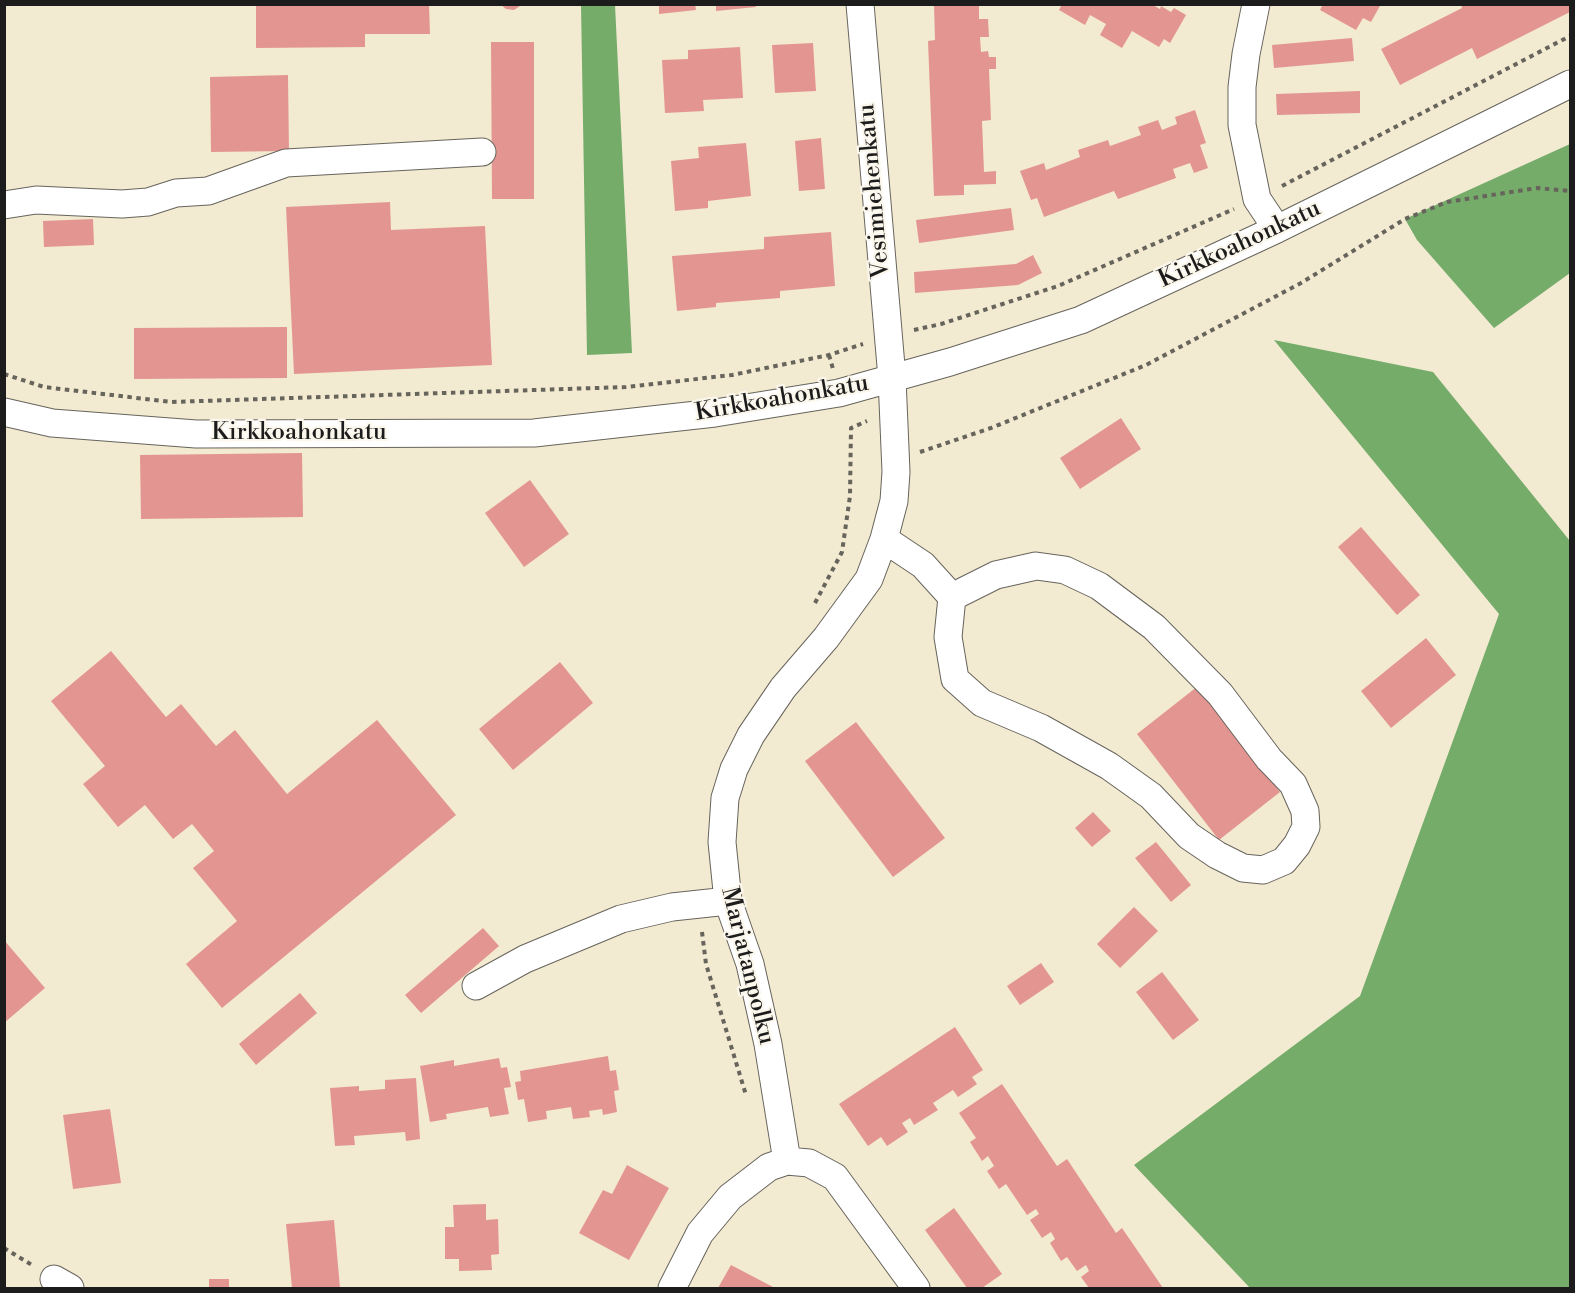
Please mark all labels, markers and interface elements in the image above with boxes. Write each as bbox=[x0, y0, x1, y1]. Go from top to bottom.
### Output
street label: Vesimiehenkatu bbox=[853, 103, 897, 279]
street label: Kirkkoahonkatu bbox=[1154, 195, 1326, 295]
street label: Kirkkoahonkatu bbox=[693, 370, 871, 428]
street label: Kirkkoahonkatu bbox=[211, 419, 387, 447]
street label: Marjatanpolku bbox=[714, 884, 780, 1048]

